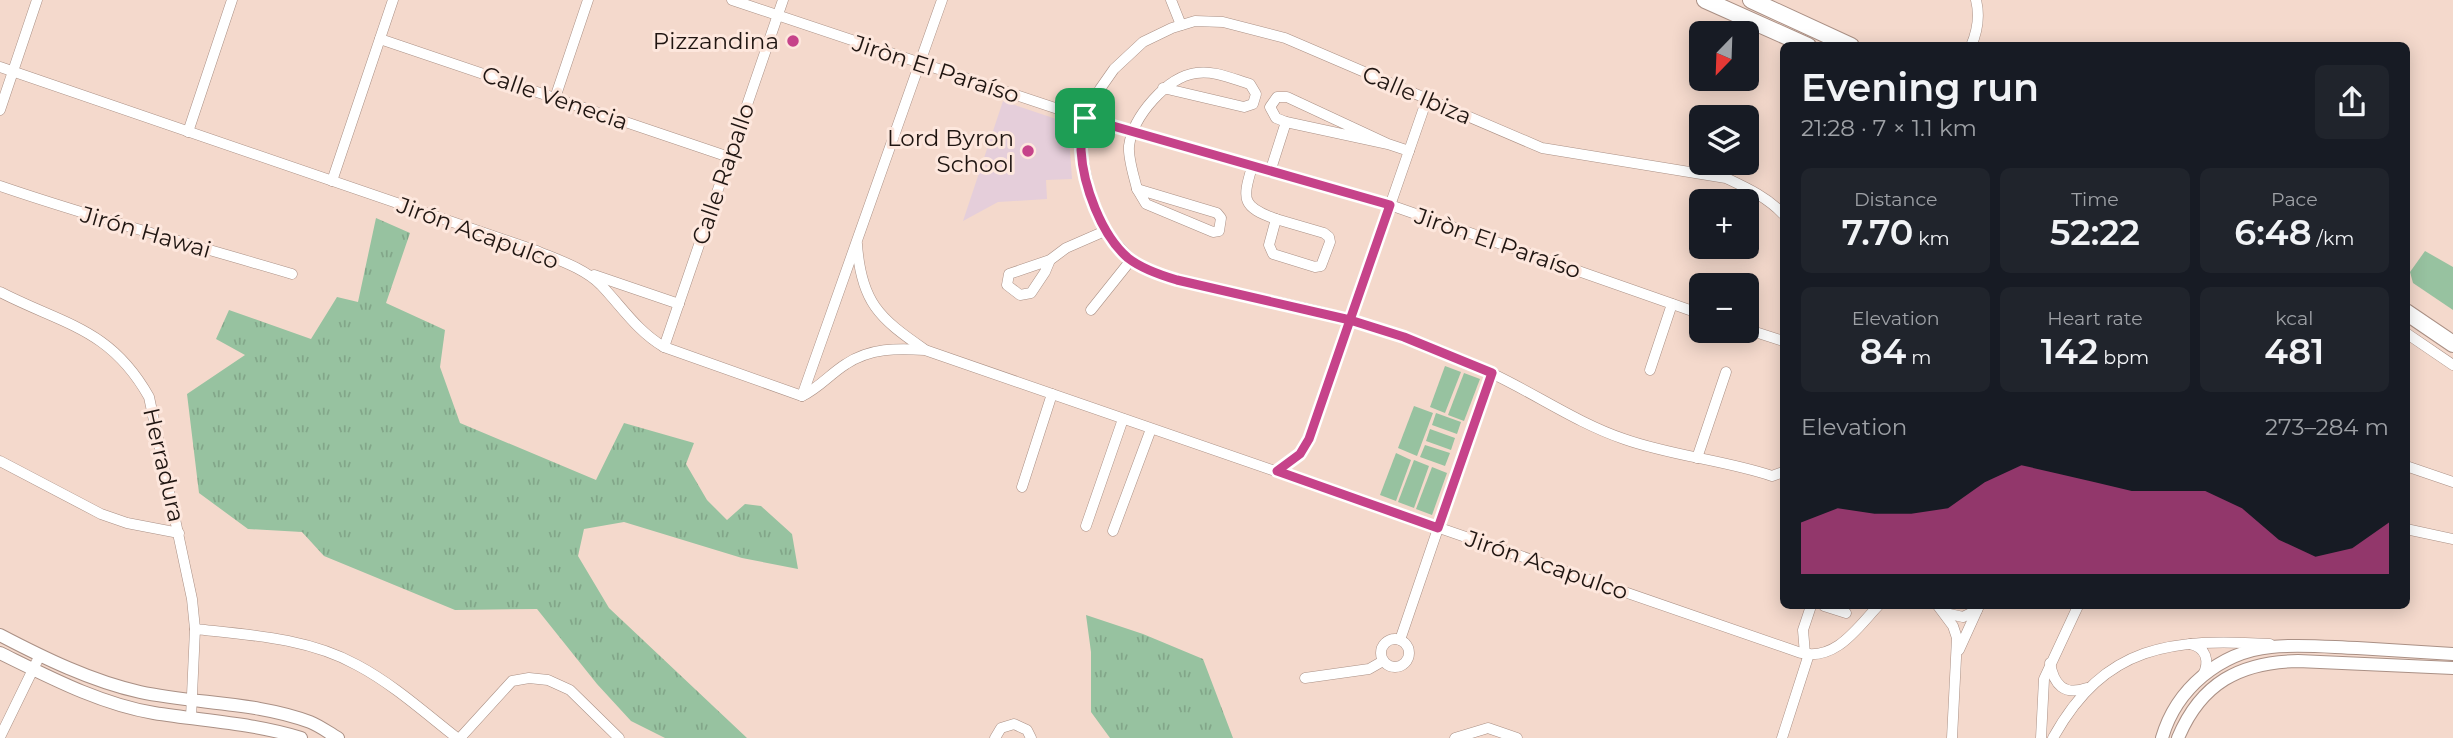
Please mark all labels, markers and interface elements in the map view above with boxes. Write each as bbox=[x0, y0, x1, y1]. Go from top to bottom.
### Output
north arrow bbox=[1689, 21, 1759, 91]
map controls bbox=[1689, 21, 1759, 343]
place label: Pizzandina bbox=[653, 27, 779, 55]
street label: Jiròn El Paraíso bbox=[848, 29, 1023, 109]
marker: Pizzandina bbox=[785, 33, 801, 49]
street label: Calle Ibiza bbox=[1358, 59, 1476, 131]
street label: Calle Venecia bbox=[478, 60, 632, 136]
text: Evening run bbox=[1801, 64, 2039, 111]
button: share bbox=[2315, 65, 2389, 139]
pin bbox=[1055, 88, 1115, 148]
street label: Calle Rapallo bbox=[686, 99, 760, 249]
icon: arrive bbox=[1066, 99, 1104, 137]
button: layers bbox=[1689, 105, 1759, 175]
text: 21:28 · 7 × 1.1 km bbox=[1801, 114, 1977, 142]
place label: Lord Byron School bbox=[887, 124, 1014, 178]
marker: Lord Byron School bbox=[1020, 143, 1036, 159]
text: Distance bbox=[1854, 188, 1937, 211]
text: Time bbox=[2071, 188, 2119, 211]
text: Pace bbox=[2271, 188, 2318, 211]
button: + bbox=[1689, 189, 1759, 259]
street label: Jirón Acapulco bbox=[392, 190, 563, 275]
street label: Jirón Hawai bbox=[77, 200, 214, 264]
street label: Jiròn El Paraíso bbox=[1410, 201, 1585, 285]
text: 7.70 bbox=[1842, 211, 1913, 254]
text: 52:22 bbox=[2050, 211, 2140, 254]
text: 6:48 bbox=[2234, 211, 2312, 254]
text: km bbox=[1913, 227, 1950, 250]
text: /km bbox=[2312, 227, 2354, 250]
button: − bbox=[1689, 273, 1759, 343]
text: Elevation bbox=[1852, 307, 1940, 330]
text: Heart rate bbox=[2047, 307, 2143, 330]
text: kcal bbox=[2275, 307, 2313, 330]
text: 84 bbox=[1860, 330, 1906, 373]
text: 142 bbox=[2041, 330, 2098, 373]
text: 481 bbox=[2264, 330, 2324, 373]
text: m bbox=[1906, 346, 1932, 369]
text: bpm bbox=[2098, 346, 2149, 369]
street label: Herradura bbox=[137, 405, 191, 525]
text: Elevation bbox=[1801, 413, 1907, 441]
text: 273–284 m bbox=[2265, 413, 2389, 441]
street label: Jirón Acapulco bbox=[1461, 524, 1632, 606]

